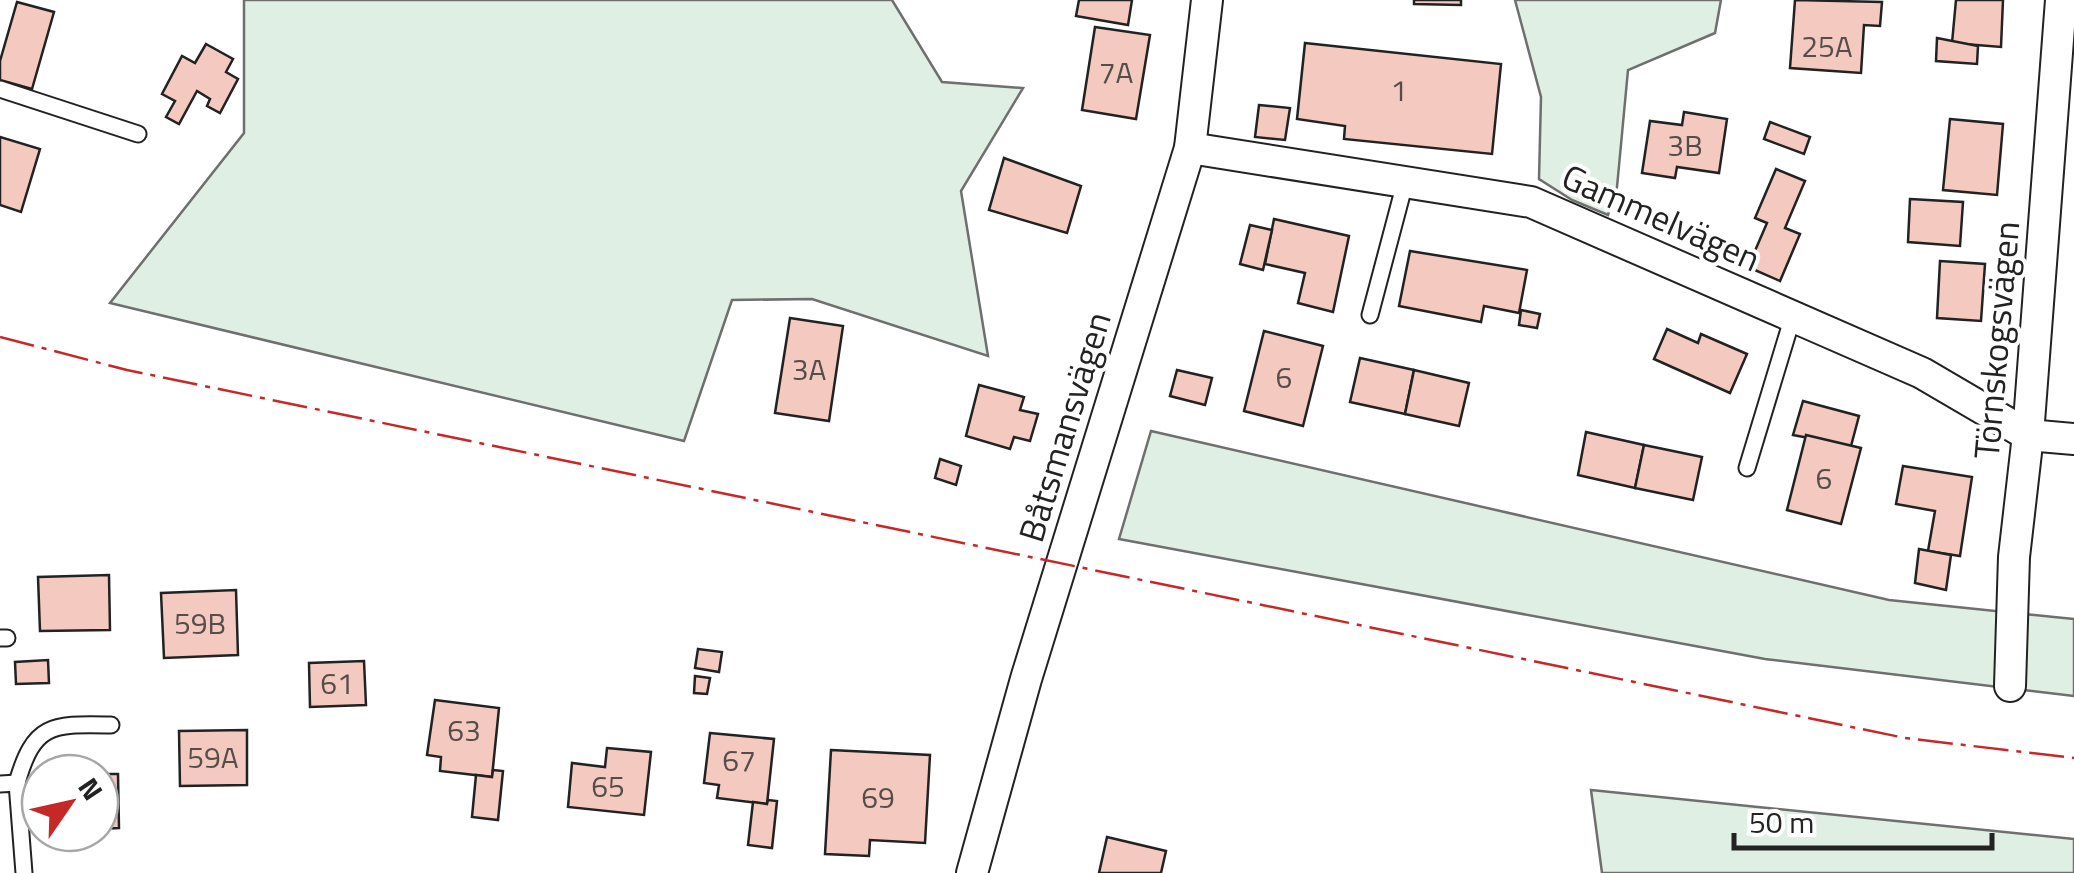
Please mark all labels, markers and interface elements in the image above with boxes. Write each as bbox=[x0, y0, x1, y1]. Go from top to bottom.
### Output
house number: 25A bbox=[1801, 23, 1853, 69]
house number: 7A bbox=[1099, 49, 1133, 95]
house number: 1 bbox=[1391, 67, 1407, 113]
house number: 3B bbox=[1667, 122, 1703, 168]
street label: Gammelvägen bbox=[1554, 149, 1769, 285]
street label: Törnskogsvägen bbox=[1959, 219, 2033, 461]
street label: Båtsmansvägen bbox=[1003, 305, 1125, 548]
house number: 3A bbox=[792, 346, 826, 392]
house number: 6 bbox=[1276, 354, 1292, 400]
house number: 6 bbox=[1816, 455, 1832, 501]
house number: 59B bbox=[174, 600, 226, 646]
house number: 61 bbox=[320, 660, 354, 706]
house number: 63 bbox=[447, 707, 481, 753]
house number: 59A bbox=[187, 734, 239, 780]
house number: 67 bbox=[722, 737, 756, 783]
north arrow bbox=[20, 753, 120, 853]
house number: 65 bbox=[591, 763, 625, 809]
text: N bbox=[68, 769, 114, 809]
house number: 69 bbox=[861, 774, 895, 820]
scale bar bbox=[1734, 788, 1992, 850]
text: 50 m bbox=[1749, 799, 1814, 845]

